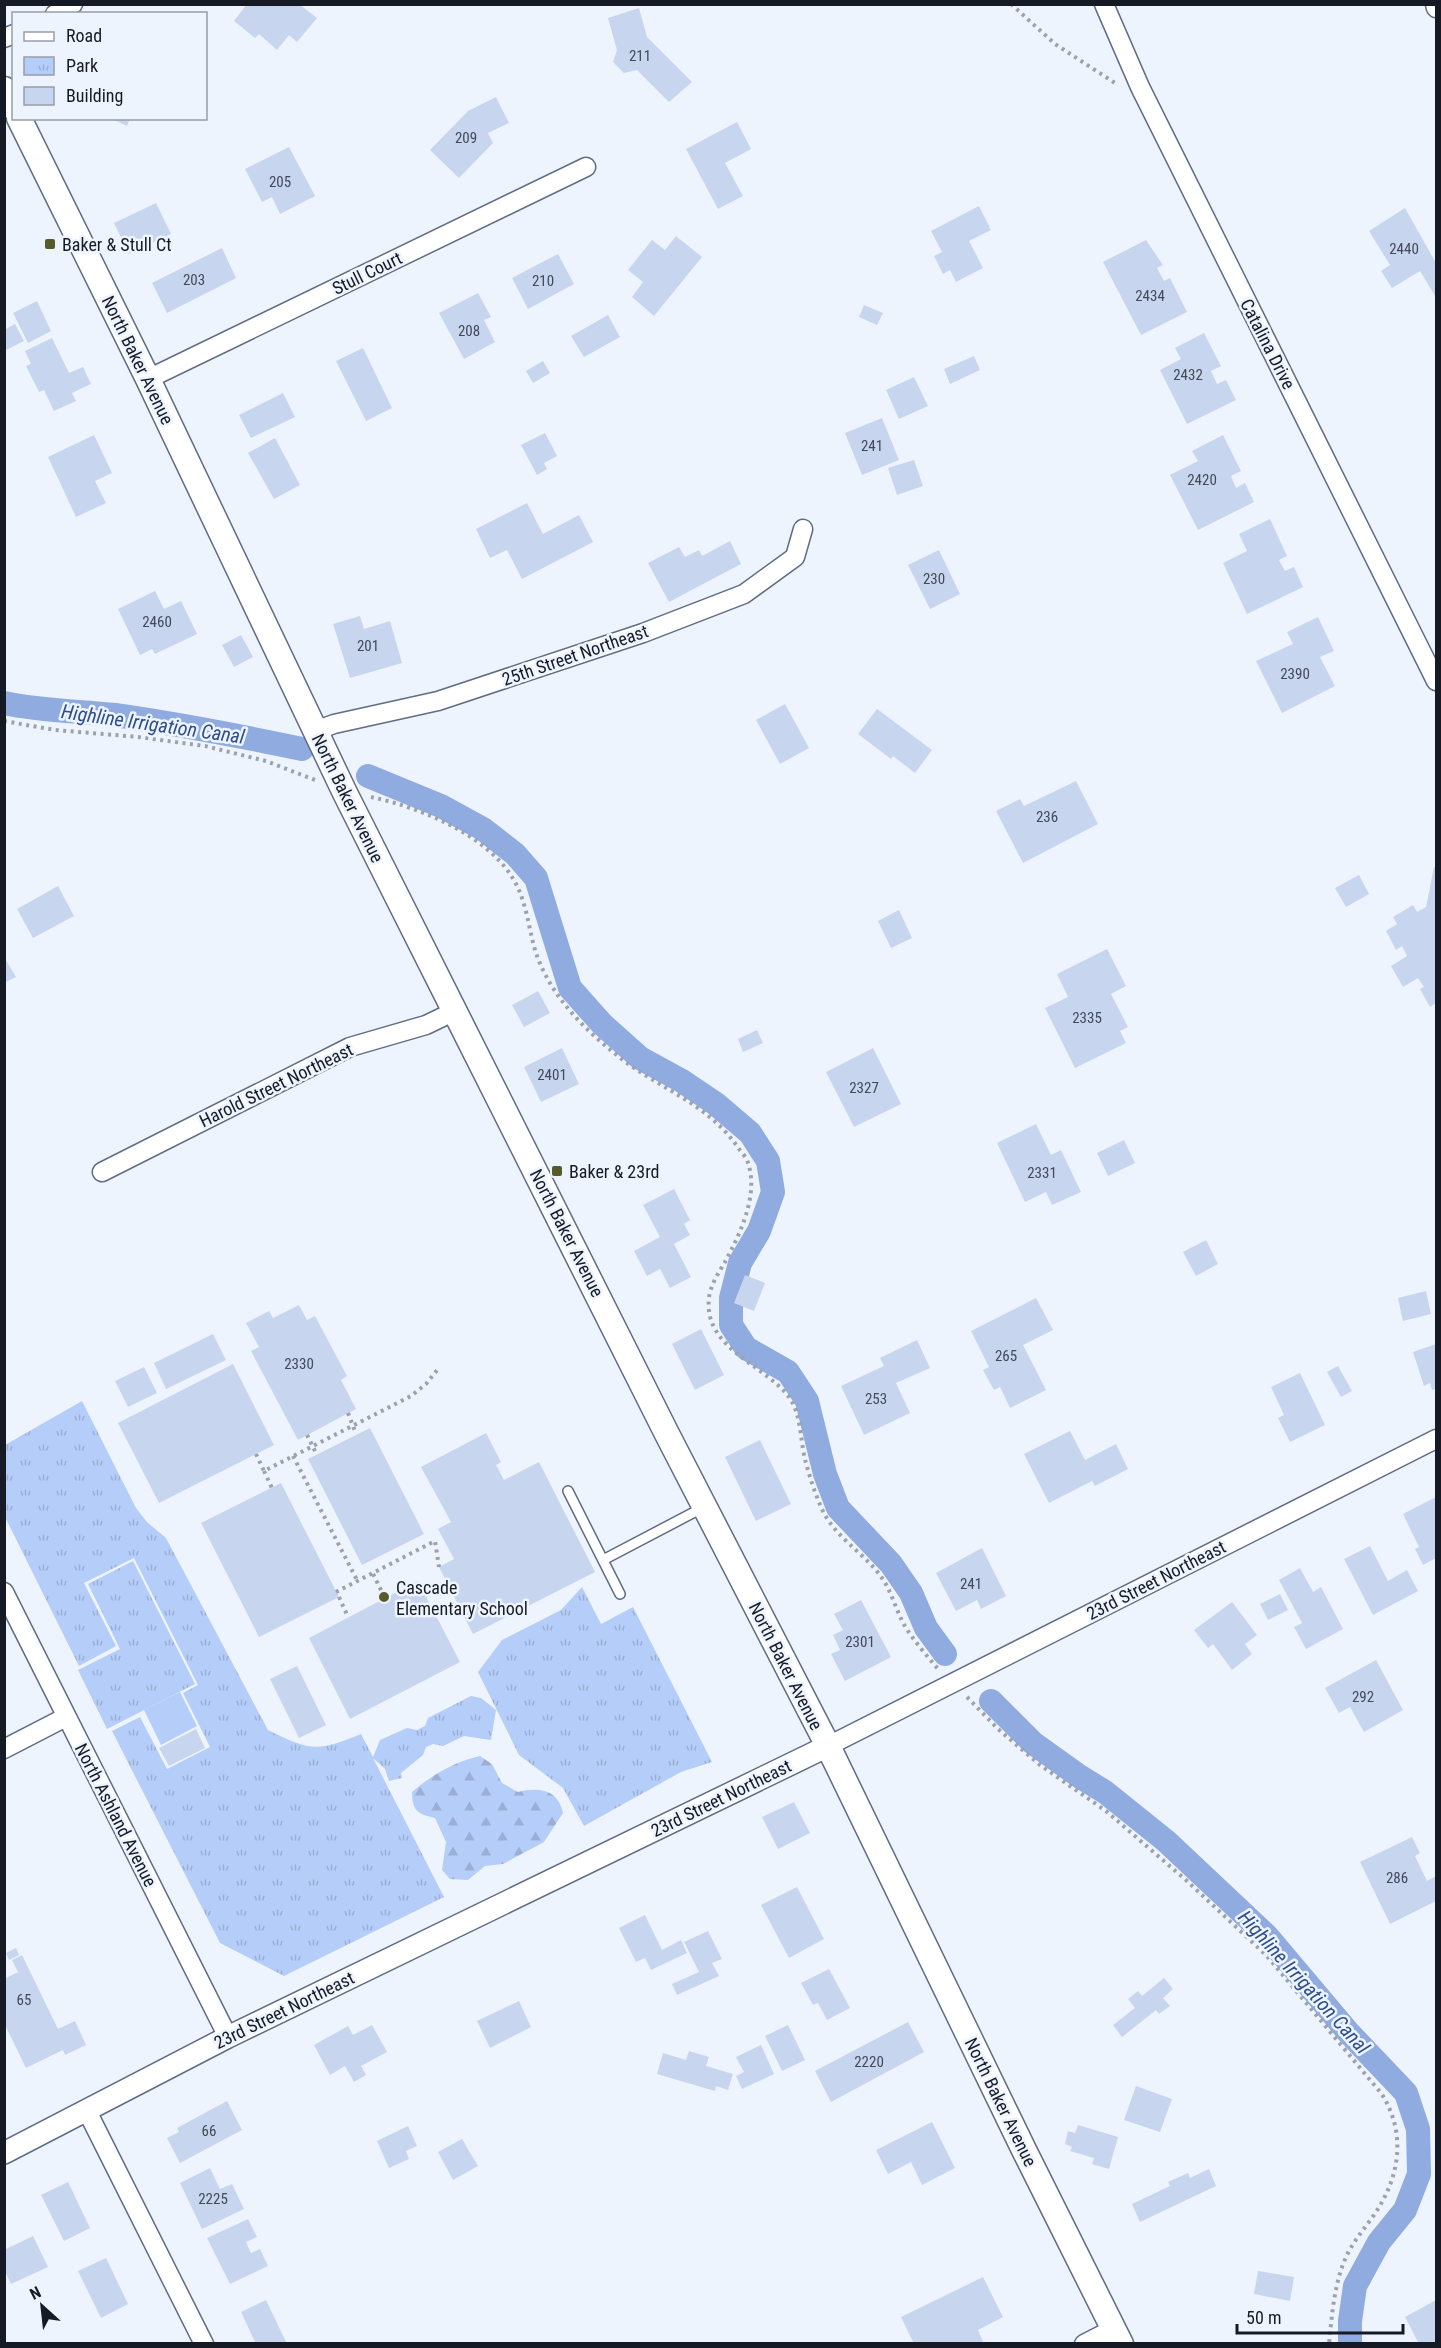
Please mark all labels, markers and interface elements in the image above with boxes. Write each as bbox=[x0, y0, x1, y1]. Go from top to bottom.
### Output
legend bbox=[12, 12, 207, 120]
text: Road bbox=[66, 25, 102, 46]
house number: 211 bbox=[629, 47, 651, 65]
text: Park bbox=[66, 55, 98, 76]
text: Building bbox=[66, 85, 123, 106]
house number: 209 bbox=[455, 129, 477, 147]
house number: 205 bbox=[269, 173, 291, 191]
place label: Baker & Stull Ct bbox=[62, 234, 172, 255]
marker: Baker & Stull Ct bbox=[43, 237, 57, 251]
house number: 2440 bbox=[1389, 240, 1419, 258]
street label: Stull Court bbox=[329, 247, 405, 299]
house number: 203 bbox=[183, 271, 205, 289]
house number: 210 bbox=[532, 272, 554, 290]
house number: 2434 bbox=[1135, 287, 1165, 305]
street label: North Baker Avenue bbox=[98, 292, 178, 428]
street label: Catalina Drive bbox=[1236, 295, 1300, 393]
house number: 208 bbox=[458, 322, 480, 340]
house number: 2432 bbox=[1173, 366, 1203, 384]
house number: 241 bbox=[861, 437, 883, 455]
house number: 2420 bbox=[1187, 471, 1217, 489]
house number: 230 bbox=[923, 570, 945, 588]
house number: 2460 bbox=[142, 613, 172, 631]
street label: 25th Street Northeast bbox=[499, 620, 651, 690]
house number: 201 bbox=[357, 637, 379, 655]
house number: 2390 bbox=[1280, 665, 1310, 683]
water label: Highline Irrigation Canal bbox=[60, 699, 247, 749]
street label: North Baker Avenue bbox=[308, 730, 388, 866]
house number: 236 bbox=[1036, 808, 1058, 826]
house number: 2335 bbox=[1072, 1009, 1102, 1027]
street label: Harold Street Northeast bbox=[196, 1039, 356, 1131]
house number: 2401 bbox=[537, 1066, 567, 1084]
house number: 2327 bbox=[849, 1079, 879, 1097]
place label: Baker & 23rd bbox=[569, 1161, 659, 1182]
marker: Baker & 23rd bbox=[550, 1164, 564, 1178]
house number: 2331 bbox=[1027, 1164, 1057, 1182]
street label: North Baker Avenue bbox=[526, 1166, 608, 1300]
house number: 265 bbox=[995, 1347, 1017, 1365]
house number: 2330 bbox=[284, 1355, 314, 1373]
house number: 253 bbox=[865, 1390, 887, 1408]
street label: 23rd Street Northeast bbox=[1083, 1536, 1229, 1624]
house number: 241 bbox=[960, 1575, 982, 1593]
place label: Cascade Elementary School bbox=[396, 1577, 528, 1619]
marker: Cascade Elementary School bbox=[377, 1590, 391, 1604]
street label: North Baker Avenue bbox=[745, 1599, 827, 1733]
house number: 2301 bbox=[845, 1633, 875, 1651]
house number: 292 bbox=[1352, 1688, 1374, 1706]
street label: North Ashland Avenue bbox=[71, 1740, 161, 1890]
street label: 23rd Street Northeast bbox=[648, 1755, 794, 1841]
house number: 286 bbox=[1386, 1869, 1408, 1887]
water label: Highline Irrigation Canal bbox=[1233, 1905, 1375, 2059]
street label: 23rd Street Northeast bbox=[211, 1967, 357, 2053]
house number: 65 bbox=[17, 1991, 31, 2009]
street label: North Baker Avenue bbox=[961, 2034, 1041, 2170]
house number: 2220 bbox=[854, 2053, 884, 2071]
house number: 66 bbox=[202, 2122, 216, 2140]
house number: 2225 bbox=[198, 2190, 228, 2208]
north arrow bbox=[12, 2276, 72, 2336]
text: N bbox=[27, 2282, 44, 2304]
scale bar bbox=[1237, 2297, 1404, 2335]
text: 50 m bbox=[1246, 2307, 1281, 2328]

